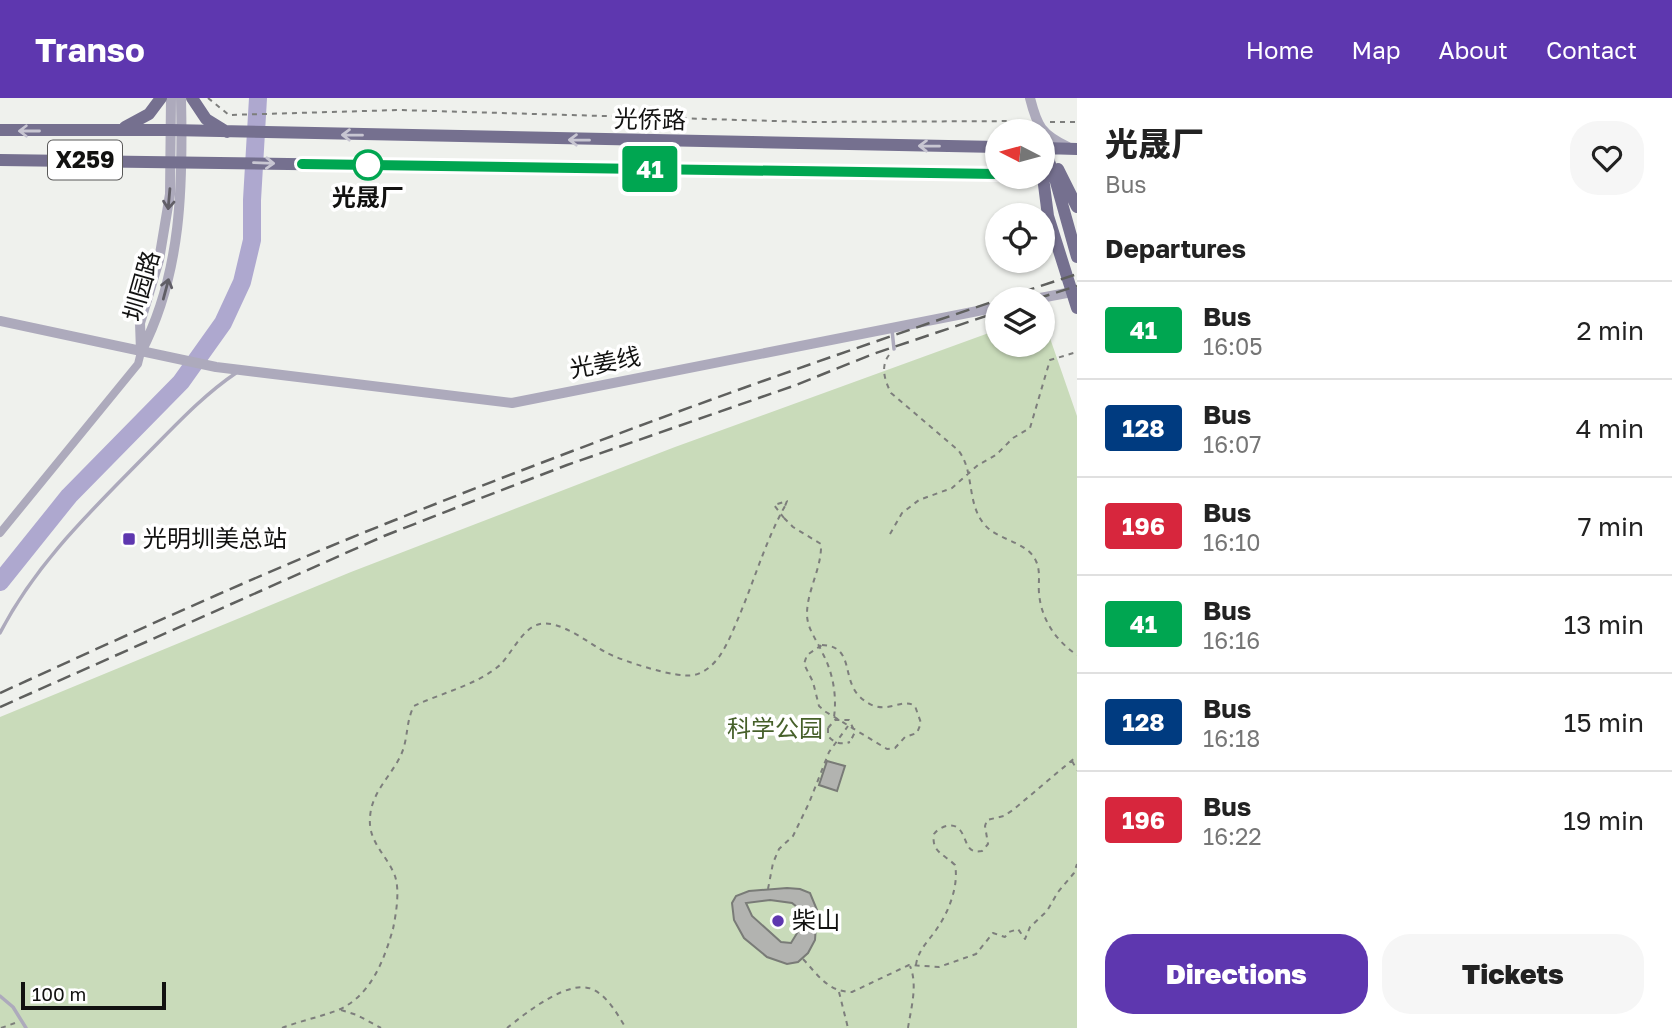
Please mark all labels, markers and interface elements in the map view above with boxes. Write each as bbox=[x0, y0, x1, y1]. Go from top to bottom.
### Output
text: Transo bbox=[35, 30, 145, 69]
text: Home bbox=[1246, 35, 1314, 64]
text: Map bbox=[1352, 35, 1401, 64]
text: About bbox=[1439, 35, 1508, 64]
text: Contact bbox=[1546, 35, 1637, 64]
street label: 光侨路 bbox=[614, 103, 686, 134]
north arrow bbox=[985, 119, 1055, 189]
map controls bbox=[985, 119, 1055, 357]
button: heart bbox=[1570, 121, 1644, 195]
one-way arrow bbox=[18, 124, 41, 138]
text: 光晟厂 bbox=[1105, 124, 1204, 163]
one-way arrow bbox=[341, 129, 364, 142]
one-way arrow bbox=[568, 133, 591, 146]
one-way arrow bbox=[918, 139, 941, 153]
road number: X259 bbox=[48, 141, 122, 180]
line badge: 41 bbox=[618, 146, 682, 192]
marker: 光晟厂 bbox=[353, 150, 383, 180]
text: 41 bbox=[636, 154, 664, 183]
one-way arrow bbox=[252, 156, 275, 169]
text: Bus bbox=[1105, 170, 1147, 198]
place label: 光晟厂 bbox=[332, 182, 404, 211]
one-way arrow bbox=[162, 187, 175, 209]
button: locate bbox=[985, 203, 1055, 273]
text: Departures bbox=[1105, 233, 1246, 264]
street label: 圳园路 bbox=[117, 247, 164, 324]
one-way arrow bbox=[160, 278, 173, 300]
button: layers bbox=[985, 287, 1055, 357]
text: Bus bbox=[1203, 301, 1251, 332]
text: 41 bbox=[1130, 315, 1157, 344]
text: 2 min bbox=[1576, 315, 1644, 346]
text: 16:05 bbox=[1203, 332, 1263, 360]
street label: 光姜线 bbox=[567, 340, 643, 383]
text: Bus bbox=[1203, 399, 1251, 430]
text: 128 bbox=[1122, 413, 1165, 442]
text: 4 min bbox=[1576, 413, 1644, 444]
text: 16:07 bbox=[1203, 430, 1261, 458]
text: Bus bbox=[1203, 497, 1251, 528]
text: 196 bbox=[1122, 511, 1165, 540]
text: 7 min bbox=[1578, 511, 1644, 542]
place label: 光明圳美总站 bbox=[143, 523, 287, 552]
text: 16:10 bbox=[1203, 528, 1260, 556]
marker: 光明圳美总站 bbox=[121, 531, 137, 547]
text: Bus bbox=[1203, 595, 1251, 626]
text: 41 bbox=[1130, 609, 1157, 638]
text: 13 min bbox=[1564, 609, 1644, 640]
text: 16:16 bbox=[1203, 626, 1260, 654]
text: Bus bbox=[1203, 693, 1251, 724]
text: 128 bbox=[1122, 707, 1165, 736]
text: 15 min bbox=[1564, 707, 1644, 738]
park label: 科学公园 bbox=[727, 713, 823, 742]
text: 16:18 bbox=[1203, 724, 1260, 752]
text: Bus bbox=[1203, 791, 1251, 822]
text: 196 bbox=[1122, 805, 1165, 834]
text: 19 min bbox=[1563, 805, 1644, 836]
text: 16:22 bbox=[1203, 822, 1262, 850]
place label: 柴山 bbox=[792, 905, 840, 934]
marker: 柴山 bbox=[770, 913, 786, 929]
button: Directions bbox=[1105, 934, 1368, 1014]
button: Tickets bbox=[1382, 934, 1644, 1014]
scale bar bbox=[21, 979, 166, 1011]
text: 100 m bbox=[32, 982, 86, 1005]

